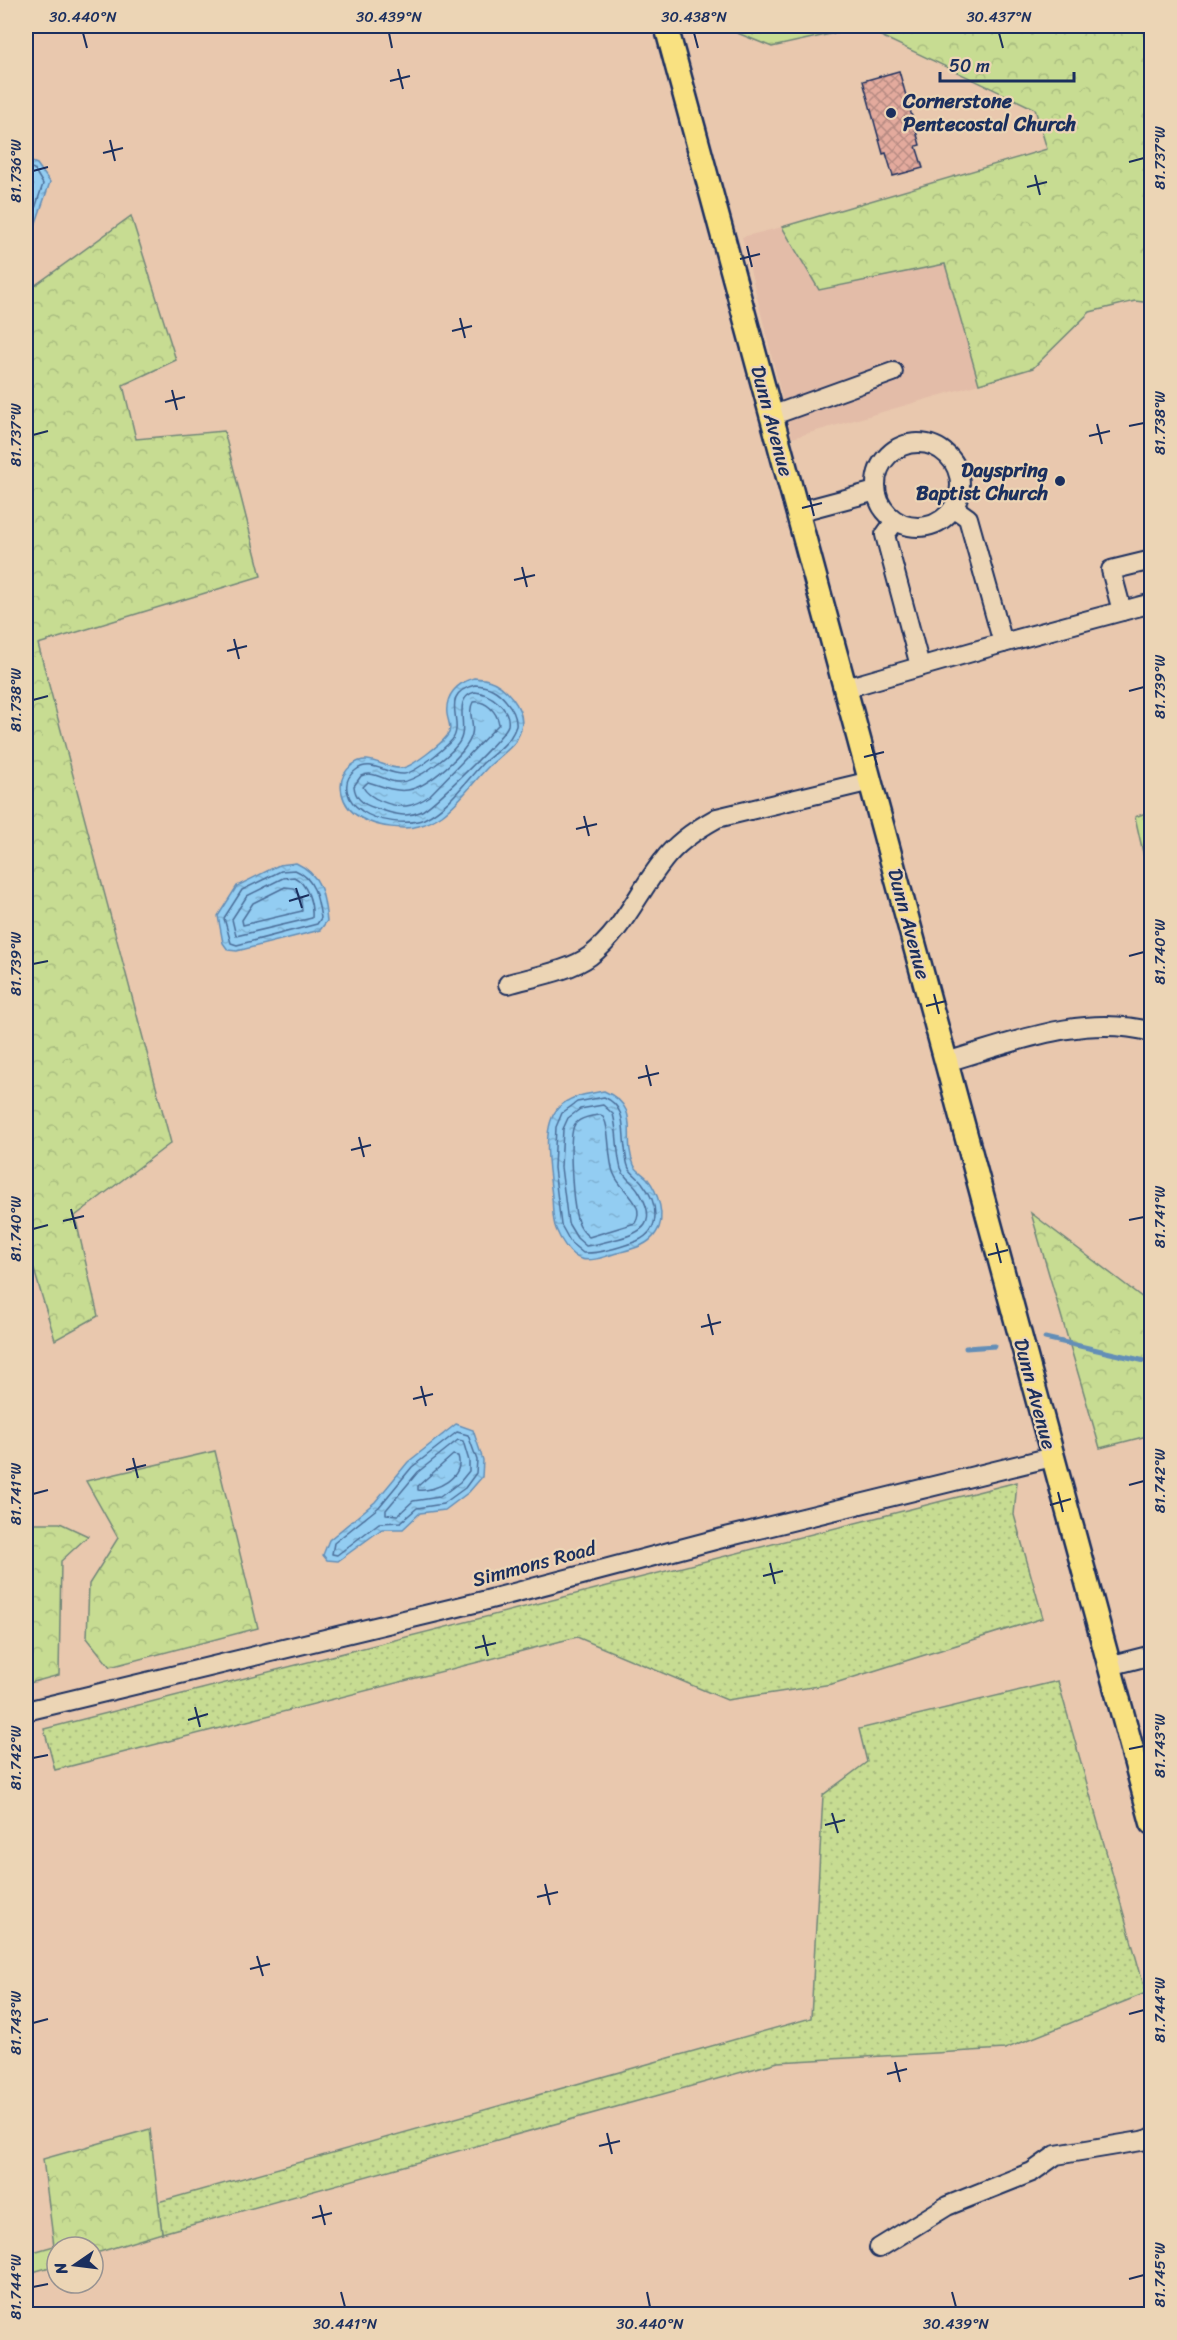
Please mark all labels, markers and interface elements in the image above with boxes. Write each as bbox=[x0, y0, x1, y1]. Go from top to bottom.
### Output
text: 30.440°N bbox=[49, 4, 117, 30]
text: 30.439°N bbox=[356, 4, 423, 30]
text: 30.438°N bbox=[661, 4, 727, 30]
text: 30.437°N bbox=[966, 4, 1032, 30]
scale bar bbox=[940, 45, 1074, 83]
text: 50 m bbox=[949, 50, 990, 82]
place label: Cornerstone Pentecostal Church bbox=[902, 84, 1077, 142]
marker: Cornerstone Pentecostal Church bbox=[884, 106, 898, 120]
text: 81.737°W bbox=[1147, 126, 1173, 190]
text: 81.736°W bbox=[3, 139, 29, 203]
street label: Dunn Avenue bbox=[740, 361, 804, 481]
text: 81.738°W bbox=[1147, 391, 1173, 455]
text: 81.737°W bbox=[3, 403, 29, 467]
place label: Dayspring Baptist Church bbox=[916, 453, 1049, 511]
marker: Dayspring Baptist Church bbox=[1053, 474, 1067, 488]
text: 81.739°W bbox=[1147, 655, 1173, 719]
text: 81.738°W bbox=[3, 668, 29, 732]
street label: Dunn Avenue bbox=[877, 864, 941, 984]
text: 81.740°W bbox=[1147, 919, 1173, 985]
text: 81.739°W bbox=[3, 932, 29, 996]
text: 81.741°W bbox=[1147, 1185, 1173, 1248]
text: 81.740°W bbox=[3, 1196, 29, 1262]
street label: Dunn Avenue bbox=[1003, 1334, 1067, 1454]
text: 81.742°W bbox=[1147, 1448, 1173, 1513]
text: 81.741°W bbox=[3, 1462, 29, 1525]
street label: Simmons Road bbox=[468, 1530, 601, 1597]
text: 81.743°W bbox=[1147, 1713, 1173, 1778]
text: 81.742°W bbox=[3, 1725, 29, 1790]
text: 81.744°W bbox=[1147, 1977, 1173, 2043]
text: 81.743°W bbox=[3, 1990, 29, 2055]
north arrow bbox=[45, 2235, 105, 2295]
text: 81.745°W bbox=[1147, 2242, 1173, 2308]
text: 81.744°W bbox=[3, 2254, 29, 2320]
text: N bbox=[45, 2259, 77, 2278]
text: 30.441°N bbox=[313, 2311, 378, 2337]
text: 30.440°N bbox=[616, 2311, 684, 2337]
text: 30.439°N bbox=[923, 2311, 990, 2337]

